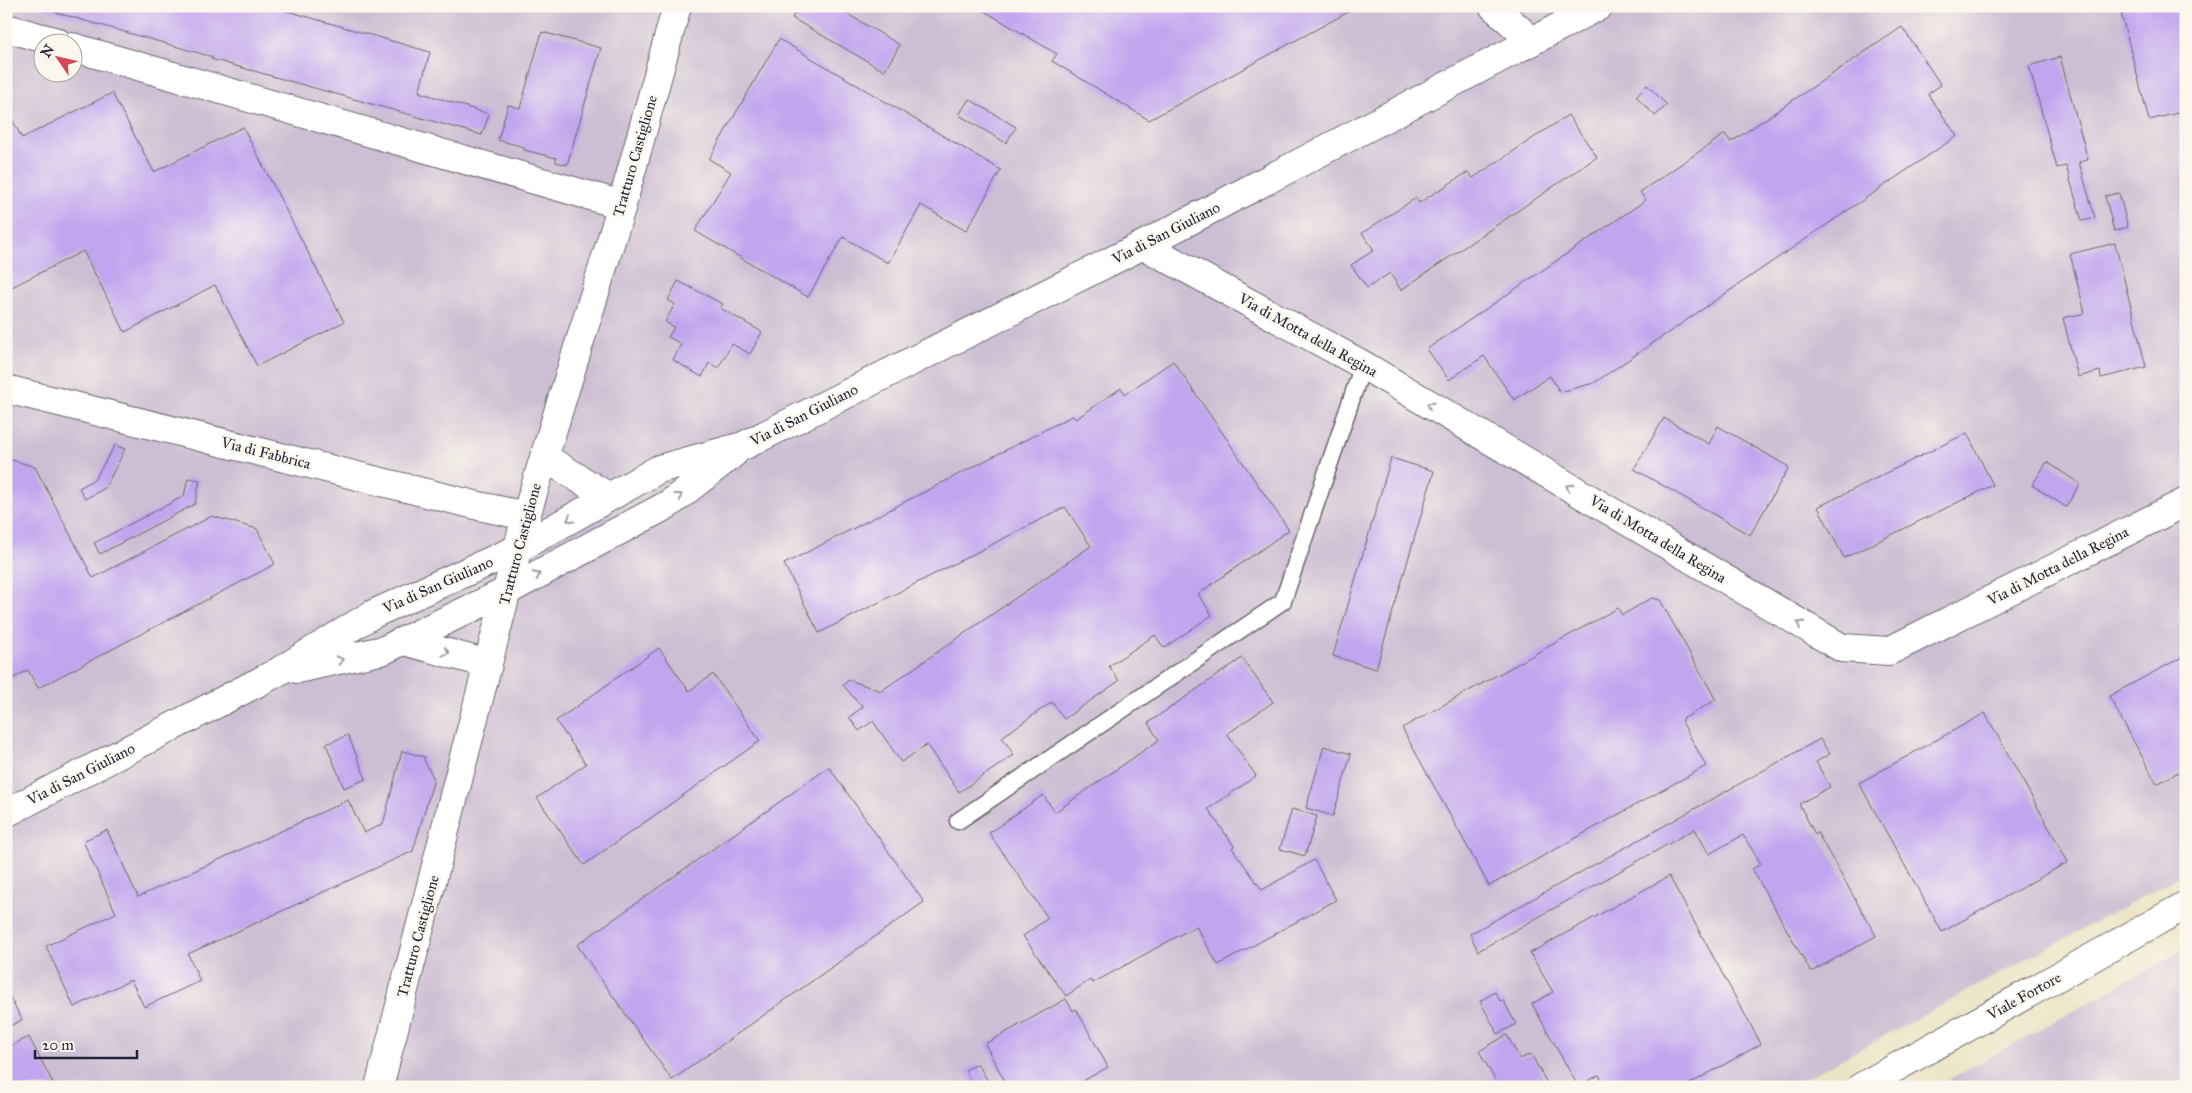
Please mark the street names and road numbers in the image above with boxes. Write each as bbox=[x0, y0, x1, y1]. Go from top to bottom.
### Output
street label: Tratturo Castiglione bbox=[609, 93, 661, 219]
street label: Via di San Giuliano bbox=[1108, 198, 1223, 268]
street label: Via di Motta della Regina bbox=[1235, 289, 1381, 381]
street label: Via di San Giuliano bbox=[746, 380, 861, 450]
street label: Via di Fabbrica bbox=[218, 433, 313, 473]
street label: Tratturo Castiglione bbox=[495, 481, 545, 607]
street label: Via di Motta della Regina bbox=[1586, 491, 1730, 587]
street label: Via di Motta della Regina bbox=[1984, 522, 2132, 610]
street label: Via di San Giuliano bbox=[379, 553, 496, 618]
street label: Via di San Giuliano bbox=[23, 739, 138, 809]
street label: Tratturo Castiglione bbox=[393, 873, 443, 999]
street label: Viale Fortore bbox=[1983, 968, 2064, 1024]

